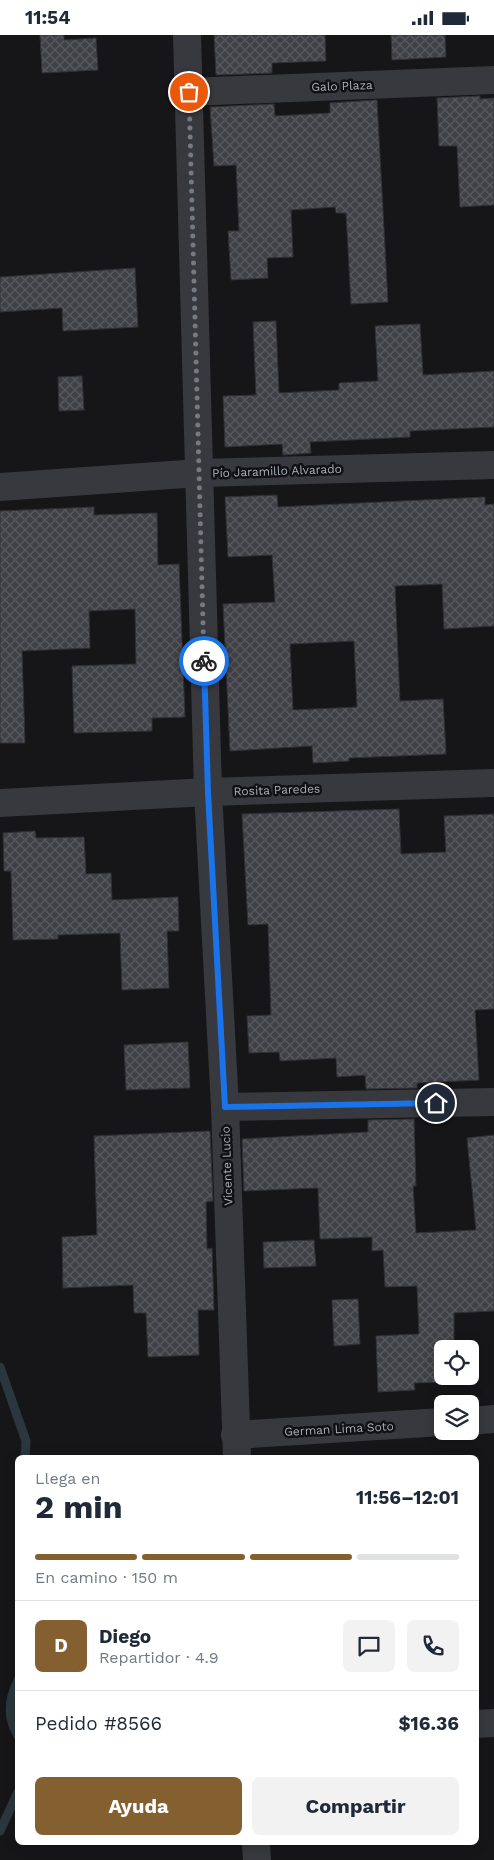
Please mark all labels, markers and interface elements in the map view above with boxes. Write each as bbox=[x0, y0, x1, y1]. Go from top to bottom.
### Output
text: 11:54 bbox=[25, 6, 70, 29]
pin bbox=[168, 71, 210, 113]
icon: bag bbox=[175, 78, 203, 106]
street label: Galo Plaza bbox=[311, 78, 373, 94]
street label: Pío Jaramillo Alvarado bbox=[212, 462, 342, 480]
courier bbox=[179, 636, 229, 686]
icon: bike bbox=[190, 647, 218, 675]
street label: Rosita Paredes bbox=[233, 781, 321, 799]
pin bbox=[415, 1082, 457, 1124]
icon: home bbox=[422, 1089, 450, 1117]
street label: Vicente Lucio bbox=[219, 1126, 235, 1206]
map controls bbox=[434, 1340, 479, 1440]
button: locate bbox=[434, 1340, 479, 1385]
button: layers bbox=[434, 1395, 479, 1440]
street label: German Lima Soto bbox=[284, 1419, 394, 1439]
text: Llega en bbox=[35, 1469, 101, 1488]
text: 11:56–12:01 bbox=[356, 1486, 459, 1509]
text: 2 min bbox=[35, 1488, 123, 1526]
text: En camino · 150 m bbox=[35, 1568, 178, 1587]
button: chat bbox=[343, 1620, 395, 1672]
button: phone bbox=[407, 1620, 459, 1672]
text: Diego bbox=[99, 1625, 151, 1648]
text: D bbox=[54, 1634, 68, 1657]
text: Repartidor · 4.9 bbox=[99, 1648, 219, 1667]
text: Pedido #8566 bbox=[35, 1712, 162, 1735]
text: $16.36 bbox=[398, 1712, 459, 1735]
button: Ayuda bbox=[35, 1777, 242, 1835]
button: Compartir bbox=[252, 1777, 459, 1835]

